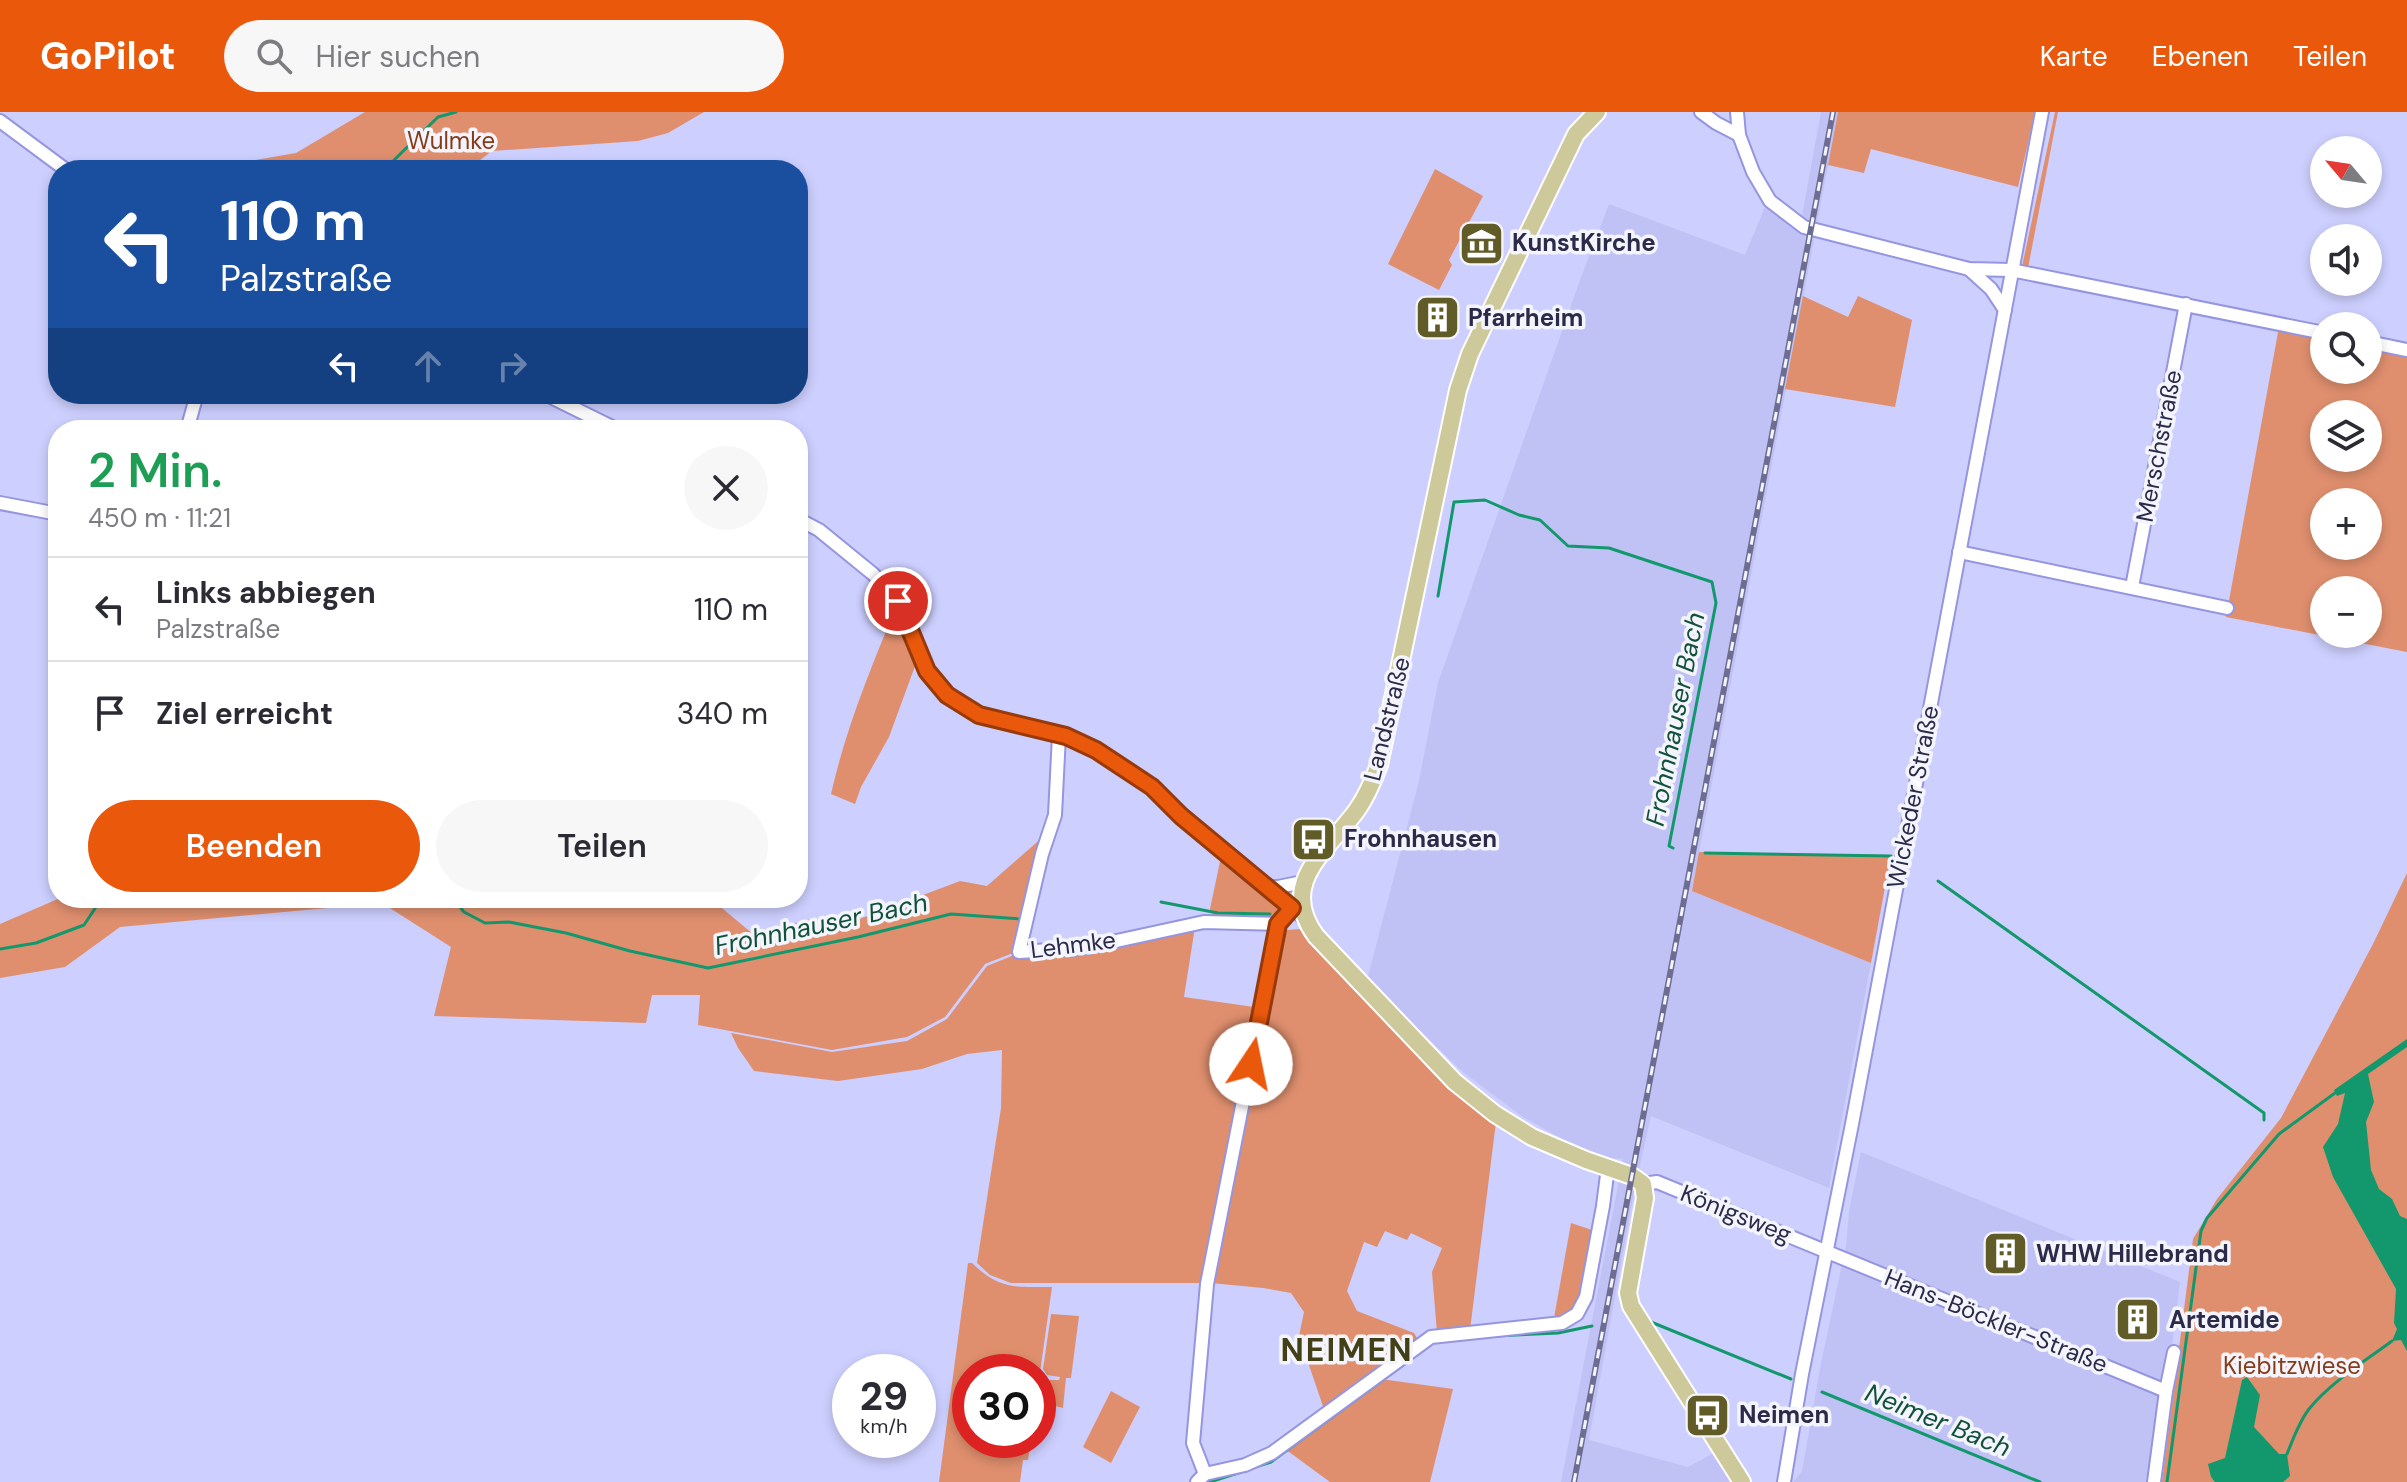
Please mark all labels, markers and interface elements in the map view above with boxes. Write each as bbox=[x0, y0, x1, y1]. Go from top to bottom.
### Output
search box bbox=[224, 20, 784, 92]
text: GoPilot bbox=[40, 31, 176, 81]
icon: search bbox=[252, 34, 296, 78]
text: Hier suchen bbox=[316, 37, 480, 76]
text: Karte bbox=[2040, 38, 2108, 75]
text: Ebenen bbox=[2152, 38, 2249, 75]
text: Teilen bbox=[2293, 38, 2367, 75]
park label: Wulmke bbox=[407, 125, 495, 156]
north arrow bbox=[2310, 136, 2382, 208]
map controls bbox=[2310, 136, 2382, 648]
text: 110 m bbox=[220, 184, 366, 257]
icon: left bbox=[88, 192, 192, 296]
museum icon: KunstKirche bbox=[1457, 219, 1505, 267]
button: sound bbox=[2310, 224, 2382, 296]
place label: KunstKirche bbox=[1512, 227, 1656, 258]
text: Palzstraße bbox=[220, 255, 392, 302]
building icon: Pfarrheim bbox=[1413, 294, 1461, 342]
place label: Pfarrheim bbox=[1468, 302, 1583, 333]
button: search bbox=[2310, 312, 2382, 384]
icon: left bbox=[322, 344, 366, 388]
icon: ahead bbox=[406, 344, 450, 388]
icon: right bbox=[490, 344, 534, 388]
street label: Merschstraße bbox=[2129, 367, 2188, 525]
button: layers bbox=[2310, 400, 2382, 472]
text: 2 Min. bbox=[88, 439, 222, 502]
button: close bbox=[684, 446, 768, 530]
button: + bbox=[2310, 488, 2382, 560]
text: 450 m · 11:21 bbox=[88, 501, 231, 535]
pin bbox=[864, 567, 932, 635]
text: Links abbiegen bbox=[156, 573, 376, 612]
button: − bbox=[2310, 576, 2382, 648]
icon: arrive bbox=[876, 579, 920, 623]
icon: left bbox=[88, 587, 132, 631]
text: 110 m bbox=[694, 590, 768, 629]
water label: Frohnhauser Bach bbox=[1638, 609, 1712, 829]
text: Palzstraße bbox=[156, 612, 280, 646]
street label: Landstraße bbox=[1356, 654, 1417, 784]
icon: arrive bbox=[88, 691, 132, 735]
text: Ziel erreicht bbox=[156, 694, 333, 733]
text: 340 m bbox=[677, 694, 768, 733]
street label: Wickeder Straße bbox=[1880, 703, 1945, 891]
button: Beenden bbox=[88, 800, 420, 892]
button: Teilen bbox=[436, 800, 768, 892]
bus stop icon: Frohnhausen bbox=[1289, 815, 1337, 863]
place label: Frohnhausen bbox=[1344, 823, 1497, 854]
water label: Frohnhauser Bach bbox=[711, 885, 931, 963]
street label: Lehmke bbox=[1028, 924, 1117, 965]
position arrow bbox=[1209, 1022, 1293, 1106]
street label: Königsweg bbox=[1676, 1177, 1796, 1250]
building icon: WHW Hillebrand bbox=[1981, 1230, 2029, 1278]
place label: WHW Hillebrand bbox=[2036, 1238, 2229, 1269]
street label: Hans-Böckler-Straße bbox=[1880, 1262, 2112, 1379]
building icon: Artemide bbox=[2114, 1296, 2162, 1344]
place label: Artemide bbox=[2169, 1304, 2280, 1335]
district label: NEIMEN bbox=[1280, 1329, 1414, 1371]
park label: Kiebitzwiese bbox=[2223, 1350, 2361, 1381]
speed limit sign: 30 bbox=[952, 1354, 1056, 1458]
text: 29 bbox=[860, 1370, 908, 1422]
water label: Neimer Bach bbox=[1860, 1375, 2016, 1465]
bus stop icon: Neimen bbox=[1684, 1391, 1732, 1439]
place label: Neimen bbox=[1739, 1399, 1829, 1430]
text: km/h bbox=[860, 1413, 908, 1439]

